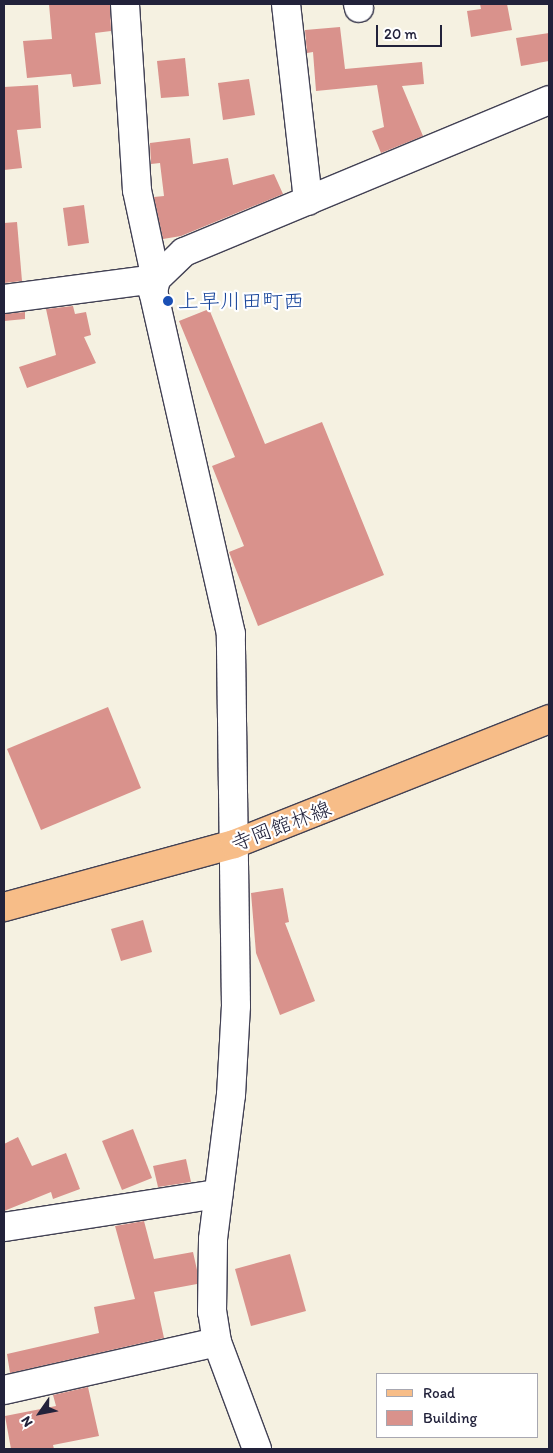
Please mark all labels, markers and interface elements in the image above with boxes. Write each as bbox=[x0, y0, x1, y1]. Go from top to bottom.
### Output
scale bar bbox=[378, 15, 444, 47]
text: 20 m bbox=[384, 25, 417, 43]
place label: 上早川田町西 bbox=[178, 288, 304, 314]
marker: 上早川田町西 bbox=[162, 295, 174, 307]
street label: 寺岡館林線 bbox=[227, 795, 335, 857]
legend bbox=[376, 1373, 538, 1438]
text: Road bbox=[423, 1384, 455, 1402]
north arrow bbox=[15, 1388, 65, 1438]
text: Building bbox=[423, 1409, 477, 1427]
text: N bbox=[17, 1413, 37, 1430]

